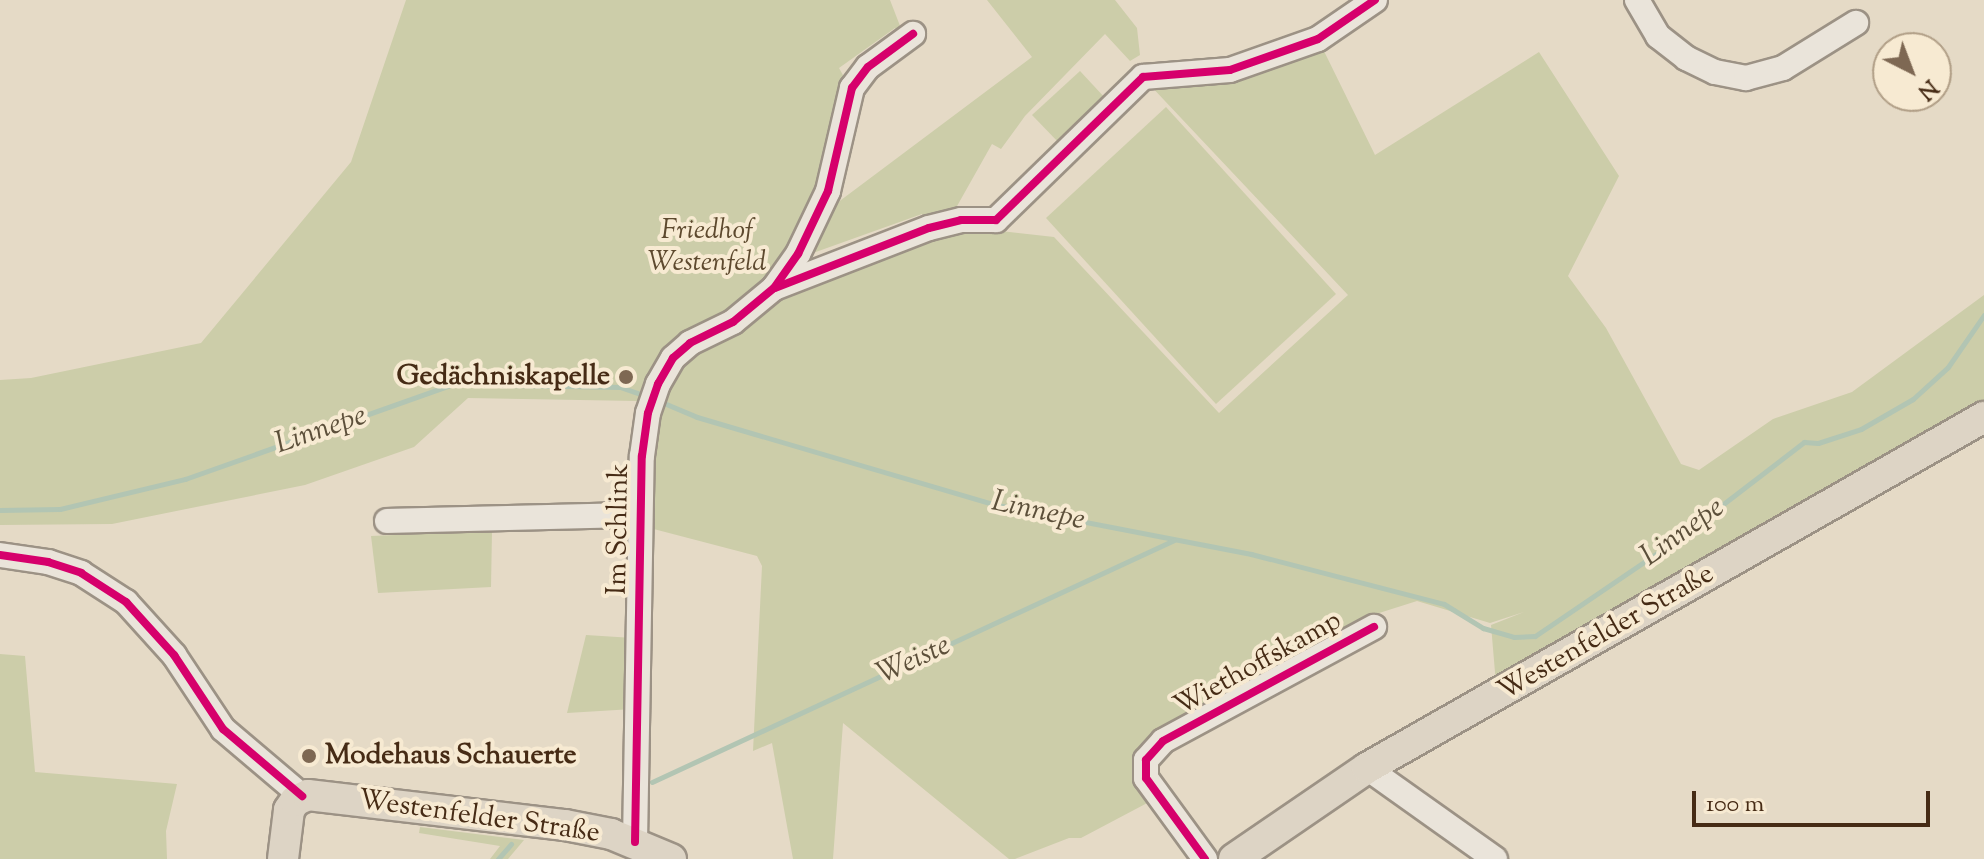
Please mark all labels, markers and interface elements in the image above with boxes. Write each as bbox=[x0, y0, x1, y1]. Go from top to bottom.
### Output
north arrow bbox=[1872, 32, 1952, 112]
text: N bbox=[1909, 71, 1944, 106]
park label: Friedhof Westenfeld bbox=[648, 214, 766, 280]
place label: Gedächniskapelle bbox=[397, 360, 610, 394]
marker: Gedächniskapelle bbox=[617, 368, 635, 386]
water label: Linnepe bbox=[270, 399, 372, 463]
street label: Im Schlink bbox=[601, 463, 637, 595]
water label: Linnepe bbox=[988, 485, 1088, 539]
water label: Linnepe bbox=[1634, 491, 1732, 575]
street label: Westenfelder Straße bbox=[1492, 558, 1720, 708]
street label: Wiethoffskamp bbox=[1169, 604, 1347, 724]
water label: Weiste bbox=[872, 628, 956, 694]
place label: Modehaus Schauerte bbox=[325, 739, 577, 773]
marker: Modehaus Schauerte bbox=[300, 747, 318, 765]
scale bar bbox=[1696, 775, 1934, 825]
street label: Westenfelder Straße bbox=[356, 783, 602, 851]
text: 100 m bbox=[1706, 788, 1764, 822]

